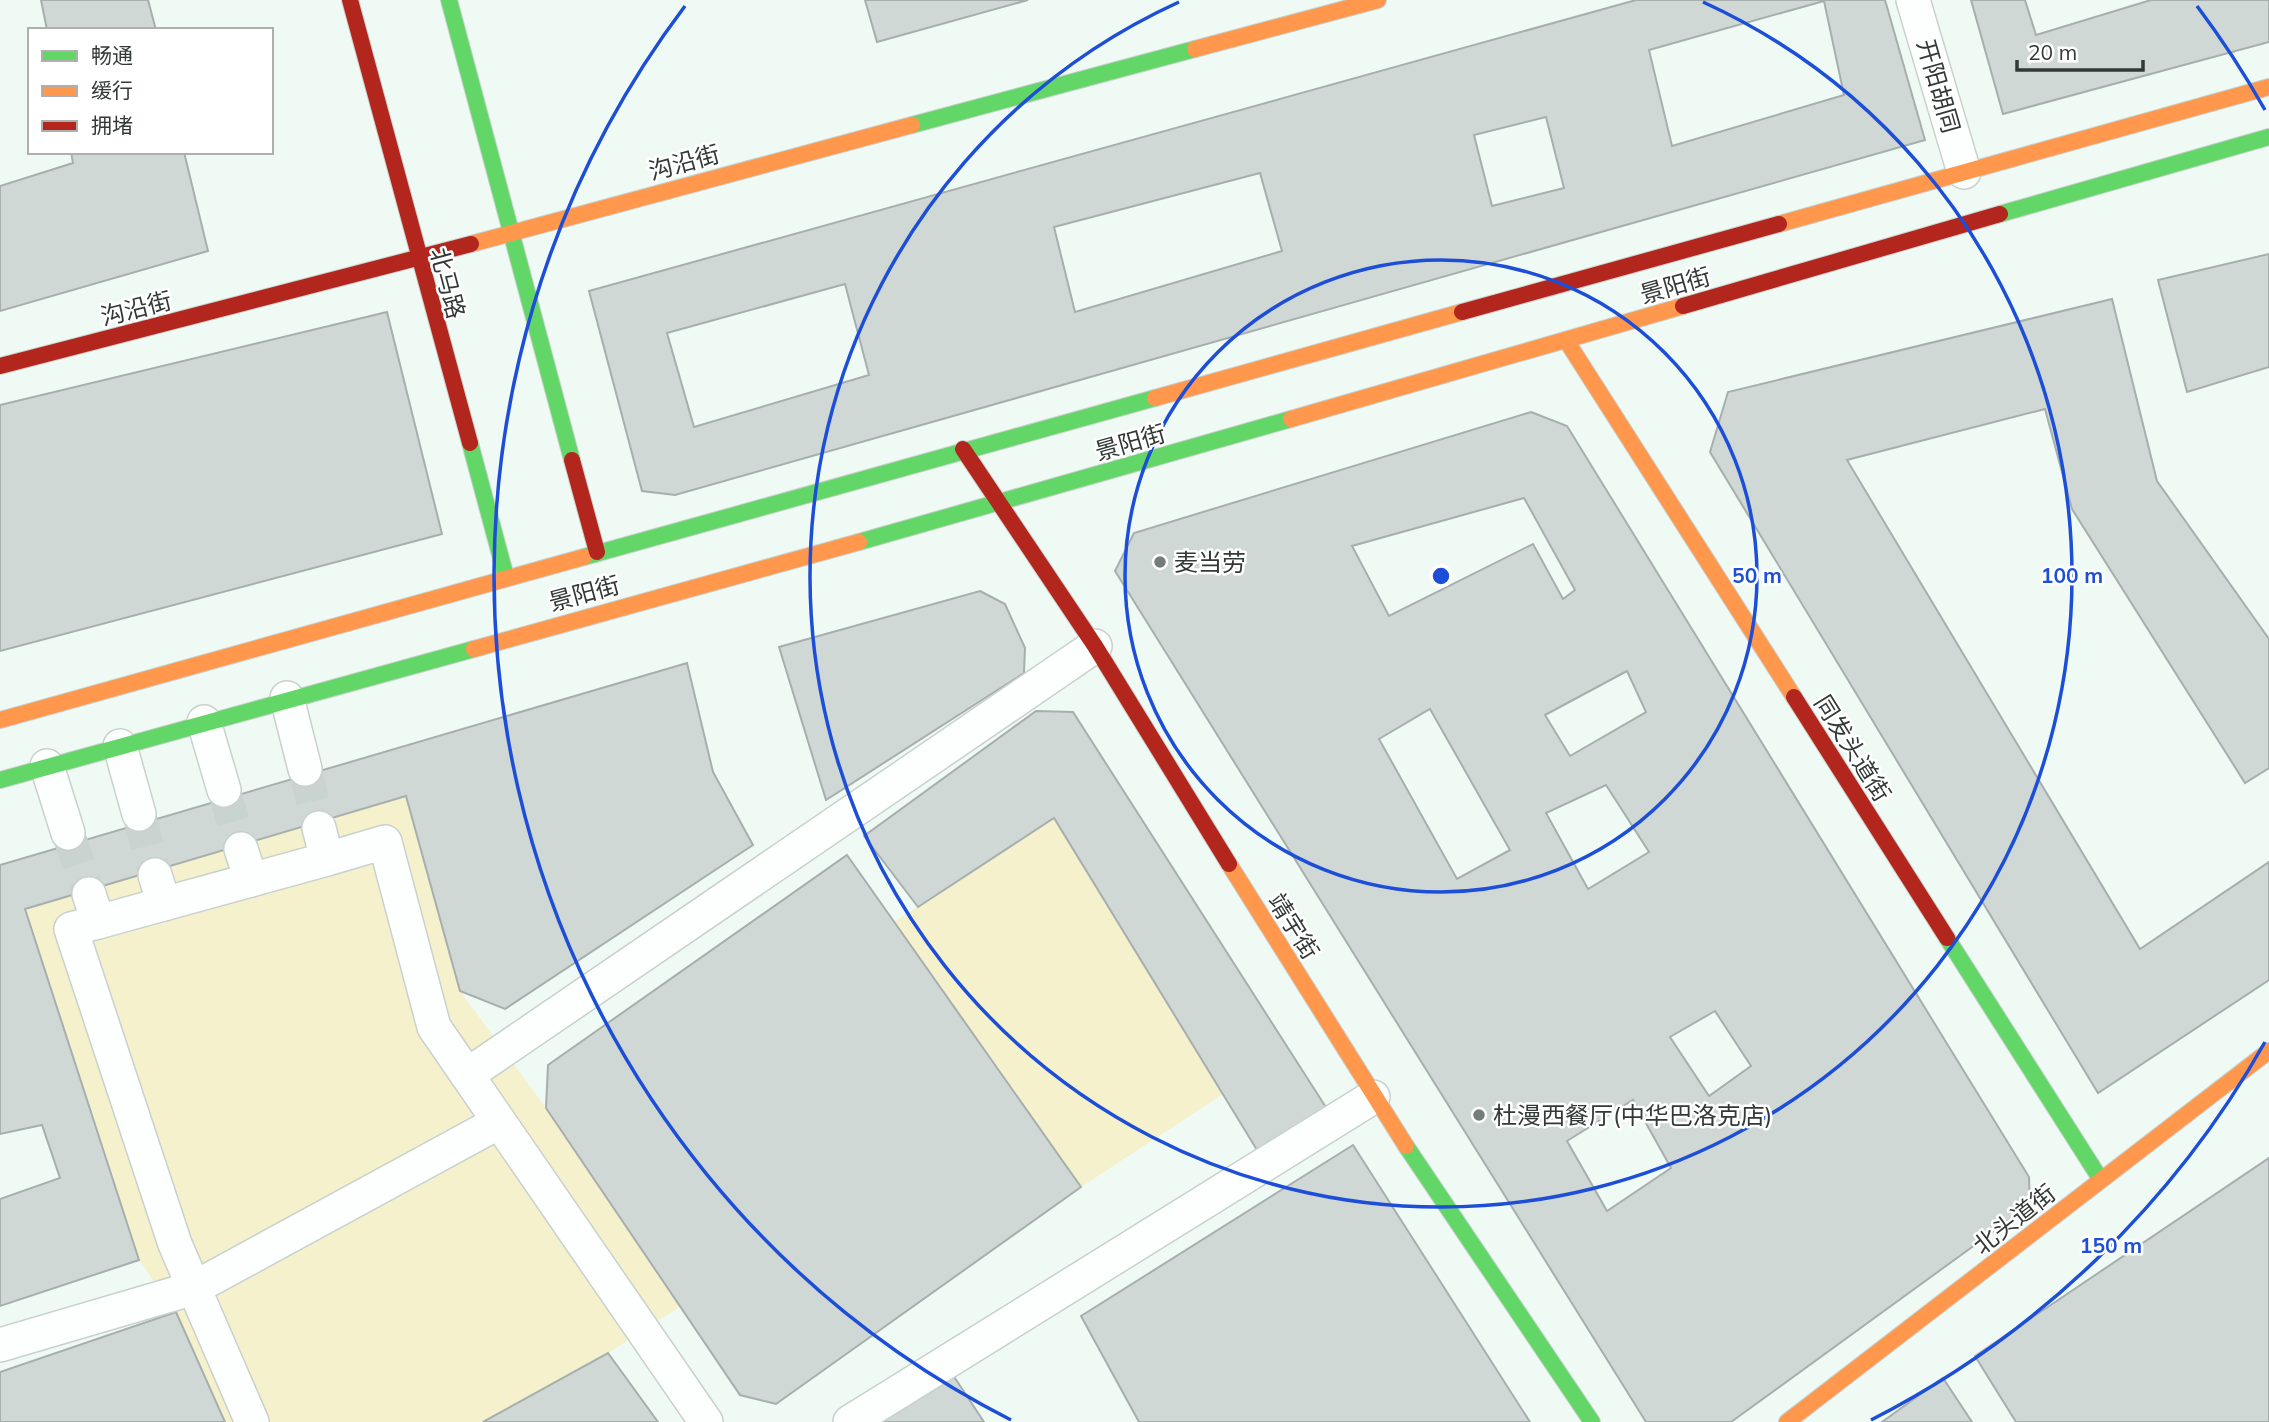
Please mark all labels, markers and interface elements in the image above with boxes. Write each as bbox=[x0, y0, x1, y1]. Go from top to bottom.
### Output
legend bbox=[28, 28, 273, 154]
scale bar bbox=[2017, 28, 2143, 72]
street label: 开阳胡同 bbox=[1911, 36, 1967, 136]
text: 20 m bbox=[2028, 39, 2077, 65]
text: 畅通 bbox=[91, 42, 133, 68]
text: 缓行 bbox=[91, 77, 133, 103]
text: 拥堵 bbox=[91, 112, 133, 138]
street label: 沟沿街 bbox=[645, 138, 723, 186]
street label: 北马路 bbox=[424, 244, 472, 322]
street label: 景阳街 bbox=[1636, 261, 1714, 309]
street label: 沟沿街 bbox=[97, 285, 175, 331]
street label: 景阳街 bbox=[1091, 418, 1169, 466]
place label: 麦当劳 bbox=[1174, 547, 1246, 577]
marker: 麦当劳 bbox=[1152, 554, 1168, 570]
text: 50 m bbox=[1732, 562, 1782, 588]
text: 100 m bbox=[2041, 562, 2103, 588]
centre of rings bbox=[1429, 564, 1453, 588]
street label: 景阳街 bbox=[545, 569, 623, 617]
street label: 同发头道街 bbox=[1808, 689, 1898, 807]
street label: 靖宇街 bbox=[1262, 888, 1326, 964]
place label: 杜漫西餐厅(中华巴洛克店) bbox=[1493, 1100, 1772, 1130]
marker: 杜漫西餐厅(中华巴洛克店) bbox=[1471, 1107, 1487, 1123]
street label: 北头道街 bbox=[1967, 1178, 2061, 1260]
text: 150 m bbox=[2080, 1232, 2142, 1258]

